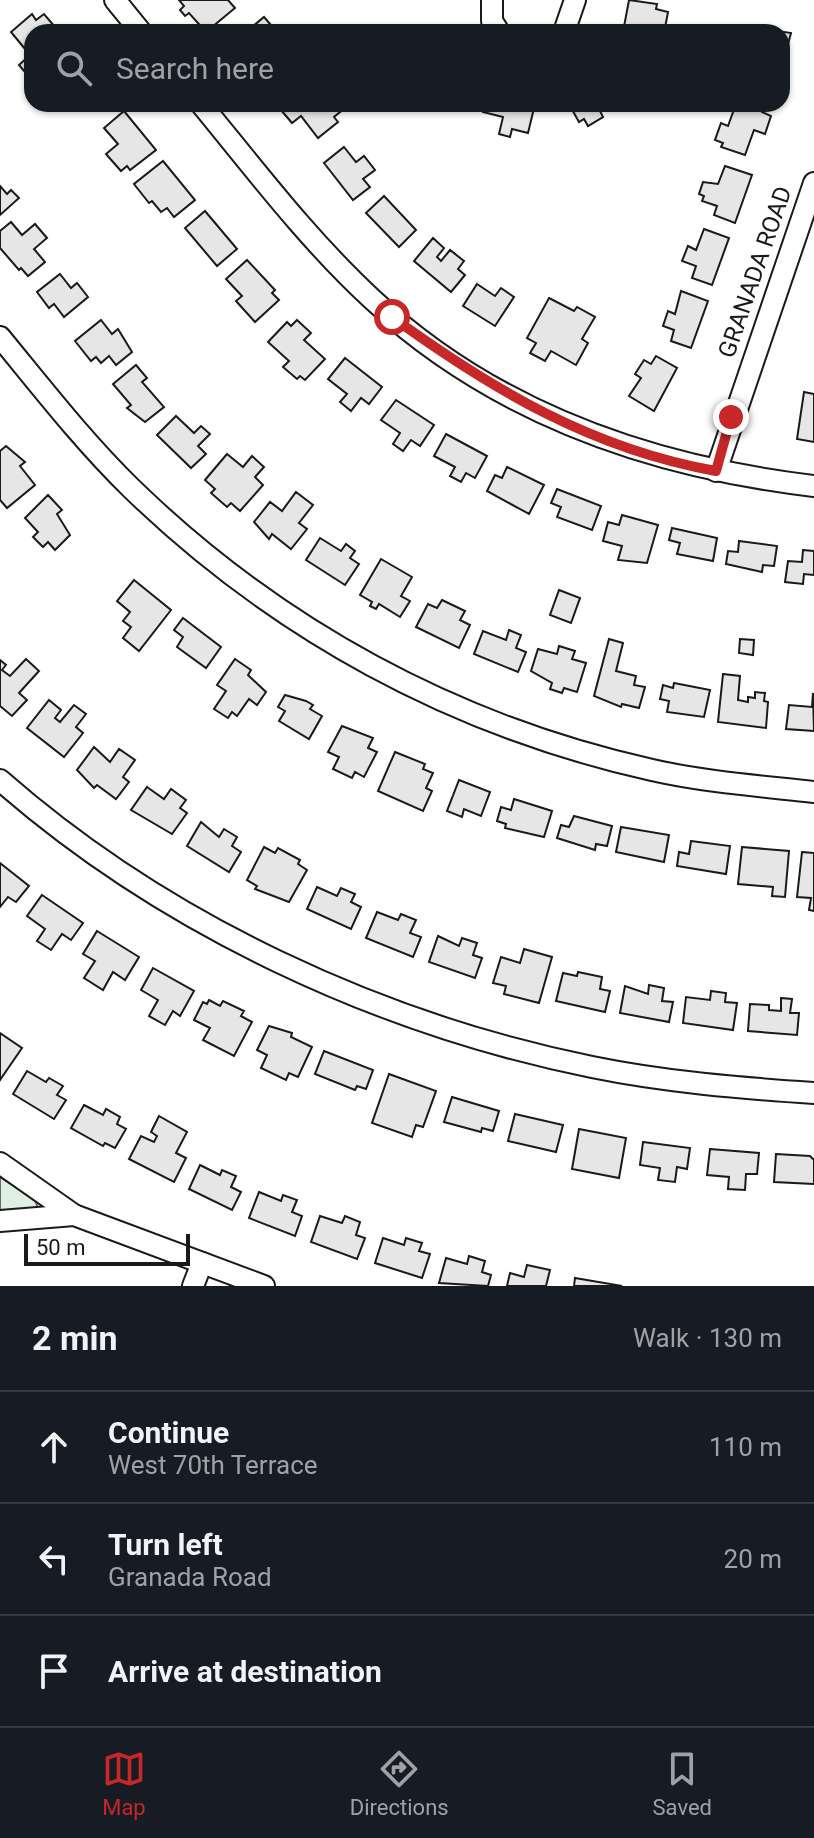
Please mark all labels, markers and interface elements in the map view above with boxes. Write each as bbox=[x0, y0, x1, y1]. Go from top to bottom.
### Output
search box bbox=[24, 24, 790, 112]
icon: search bbox=[52, 46, 96, 90]
text: Search here bbox=[116, 51, 274, 86]
street label: GRANADA ROAD bbox=[713, 183, 797, 361]
route start bbox=[374, 299, 410, 335]
route end bbox=[713, 399, 749, 435]
scale bar bbox=[24, 1230, 190, 1266]
text: 50 m bbox=[36, 1235, 85, 1260]
text: 2 min bbox=[32, 1318, 117, 1358]
text: Walk · 130 m bbox=[633, 1323, 782, 1353]
text: Continue bbox=[108, 1415, 229, 1450]
icon: ahead bbox=[32, 1425, 76, 1469]
text: 110 m bbox=[709, 1432, 782, 1462]
text: West 70th Terrace bbox=[108, 1450, 318, 1480]
text: Turn left bbox=[108, 1527, 223, 1562]
icon: left bbox=[32, 1537, 76, 1581]
text: 20 m bbox=[724, 1544, 782, 1574]
text: Granada Road bbox=[108, 1562, 272, 1592]
icon: arrive bbox=[32, 1649, 76, 1693]
text: Arrive at destination bbox=[108, 1654, 382, 1689]
tab: Map bbox=[102, 1747, 146, 1820]
tab: Directions bbox=[350, 1747, 449, 1820]
tab: Saved bbox=[653, 1747, 712, 1820]

